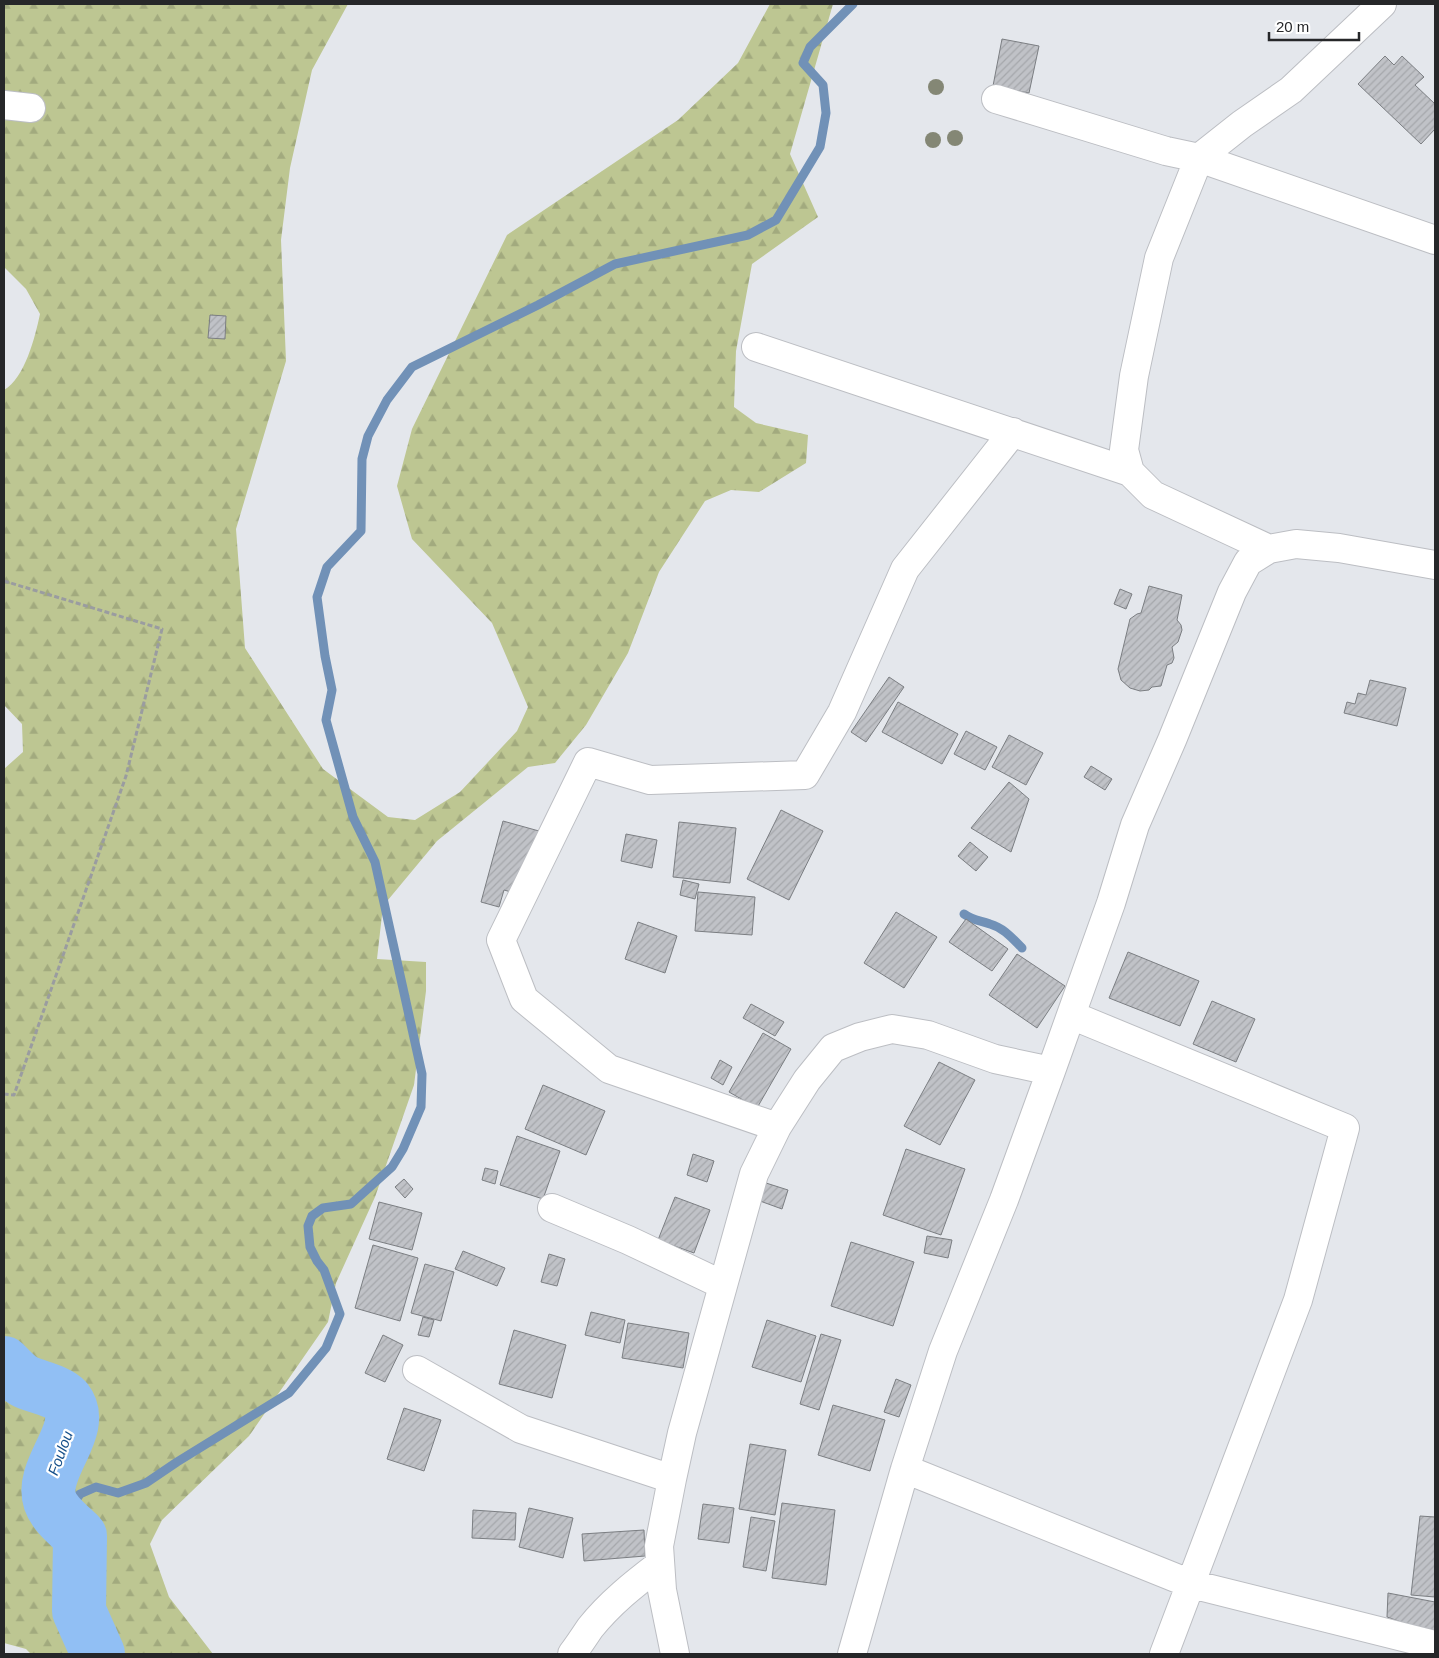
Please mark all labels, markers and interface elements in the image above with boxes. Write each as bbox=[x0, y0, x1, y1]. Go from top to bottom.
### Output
scale bar bbox=[1269, 10, 1359, 42]
text: 20 m bbox=[1276, 18, 1309, 35]
water label: Foulou bbox=[44, 1428, 76, 1477]

